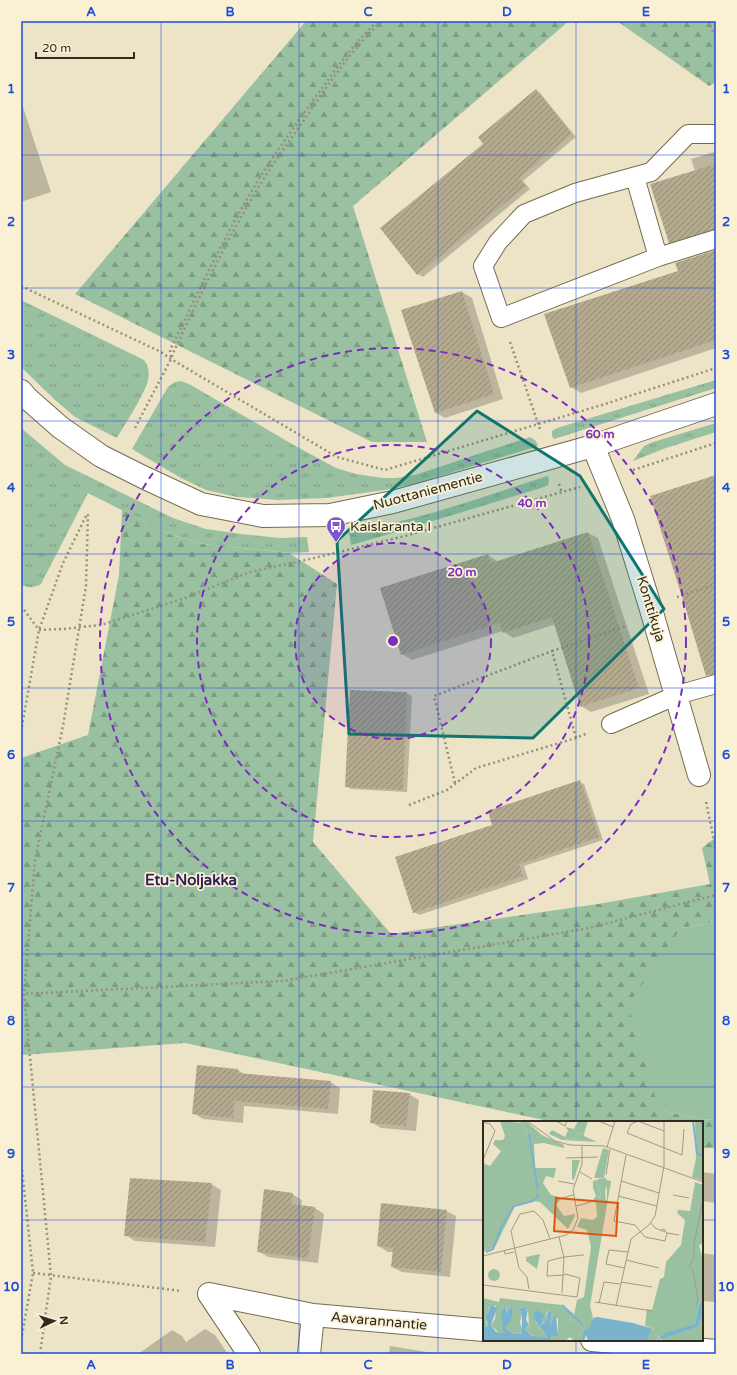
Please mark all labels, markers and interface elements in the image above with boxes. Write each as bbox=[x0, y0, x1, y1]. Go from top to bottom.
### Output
text: A bbox=[86, 4, 96, 20]
text: B bbox=[225, 4, 235, 20]
text: C bbox=[363, 4, 373, 20]
text: D bbox=[502, 4, 512, 20]
text: E bbox=[642, 4, 650, 20]
scale bar bbox=[36, 34, 134, 60]
text: 20 m bbox=[42, 41, 71, 55]
text: 1 bbox=[7, 81, 15, 97]
text: 1 bbox=[722, 81, 730, 97]
text: 2 bbox=[7, 214, 15, 230]
text: 2 bbox=[722, 214, 730, 230]
text: 3 bbox=[7, 347, 15, 363]
text: 3 bbox=[722, 347, 730, 363]
text: 60 m bbox=[585, 427, 615, 441]
street label: Nuottaniementie bbox=[371, 468, 485, 514]
text: 4 bbox=[7, 480, 16, 496]
text: 4 bbox=[722, 480, 731, 496]
text: 40 m bbox=[517, 496, 547, 510]
bus stop icon: Kaislaranta I bbox=[325, 515, 347, 543]
place label: Kaislaranta I bbox=[350, 518, 431, 535]
text: 20 m bbox=[447, 565, 477, 579]
street label: Konttikuja bbox=[633, 574, 669, 644]
text: 5 bbox=[7, 614, 15, 630]
text: 5 bbox=[722, 614, 730, 630]
centre of rings bbox=[386, 634, 400, 648]
text: 6 bbox=[7, 747, 15, 763]
text: 6 bbox=[722, 747, 730, 763]
district label: Etu-Noljakka bbox=[145, 871, 237, 890]
text: 7 bbox=[7, 880, 15, 896]
text: 7 bbox=[722, 880, 730, 896]
text: 8 bbox=[7, 1013, 15, 1029]
text: 8 bbox=[722, 1013, 730, 1029]
inset map bbox=[483, 1121, 703, 1341]
text: 9 bbox=[7, 1146, 15, 1162]
text: 9 bbox=[722, 1146, 730, 1162]
text: 10 bbox=[3, 1279, 19, 1295]
text: 10 bbox=[718, 1279, 734, 1295]
north arrow bbox=[34, 1301, 74, 1341]
street label: Aavarannantie bbox=[330, 1308, 428, 1334]
text: N bbox=[57, 1315, 70, 1325]
text: A bbox=[86, 1357, 96, 1373]
text: B bbox=[225, 1357, 235, 1373]
text: C bbox=[363, 1357, 373, 1373]
text: D bbox=[502, 1357, 512, 1373]
text: E bbox=[642, 1357, 650, 1373]

